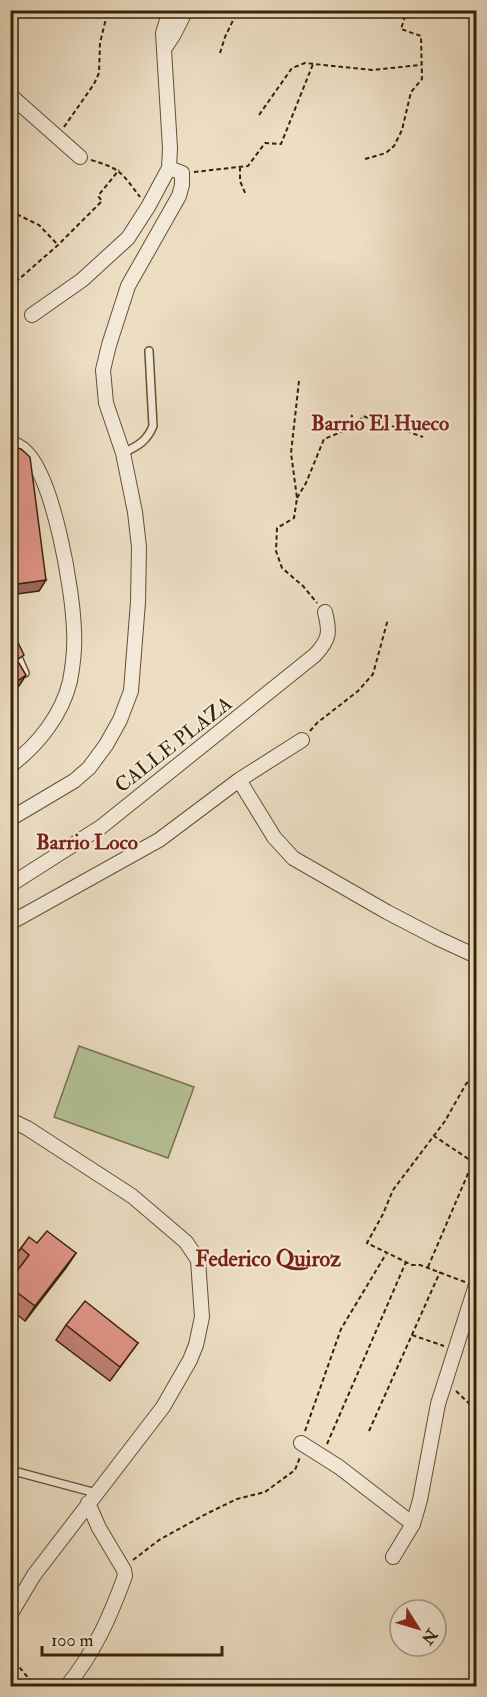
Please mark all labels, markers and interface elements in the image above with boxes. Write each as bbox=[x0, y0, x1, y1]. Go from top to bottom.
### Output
district label: Barrio El Hueco bbox=[311, 410, 449, 437]
street label: CALLE PLAZA bbox=[110, 691, 237, 798]
district label: Barrio Loco bbox=[36, 829, 138, 856]
district label: Federico Quiroz bbox=[195, 1245, 341, 1273]
north arrow bbox=[388, 1598, 448, 1658]
scale bar bbox=[42, 1619, 222, 1657]
text: N bbox=[416, 1624, 442, 1649]
text: 100 m bbox=[51, 1629, 94, 1652]

